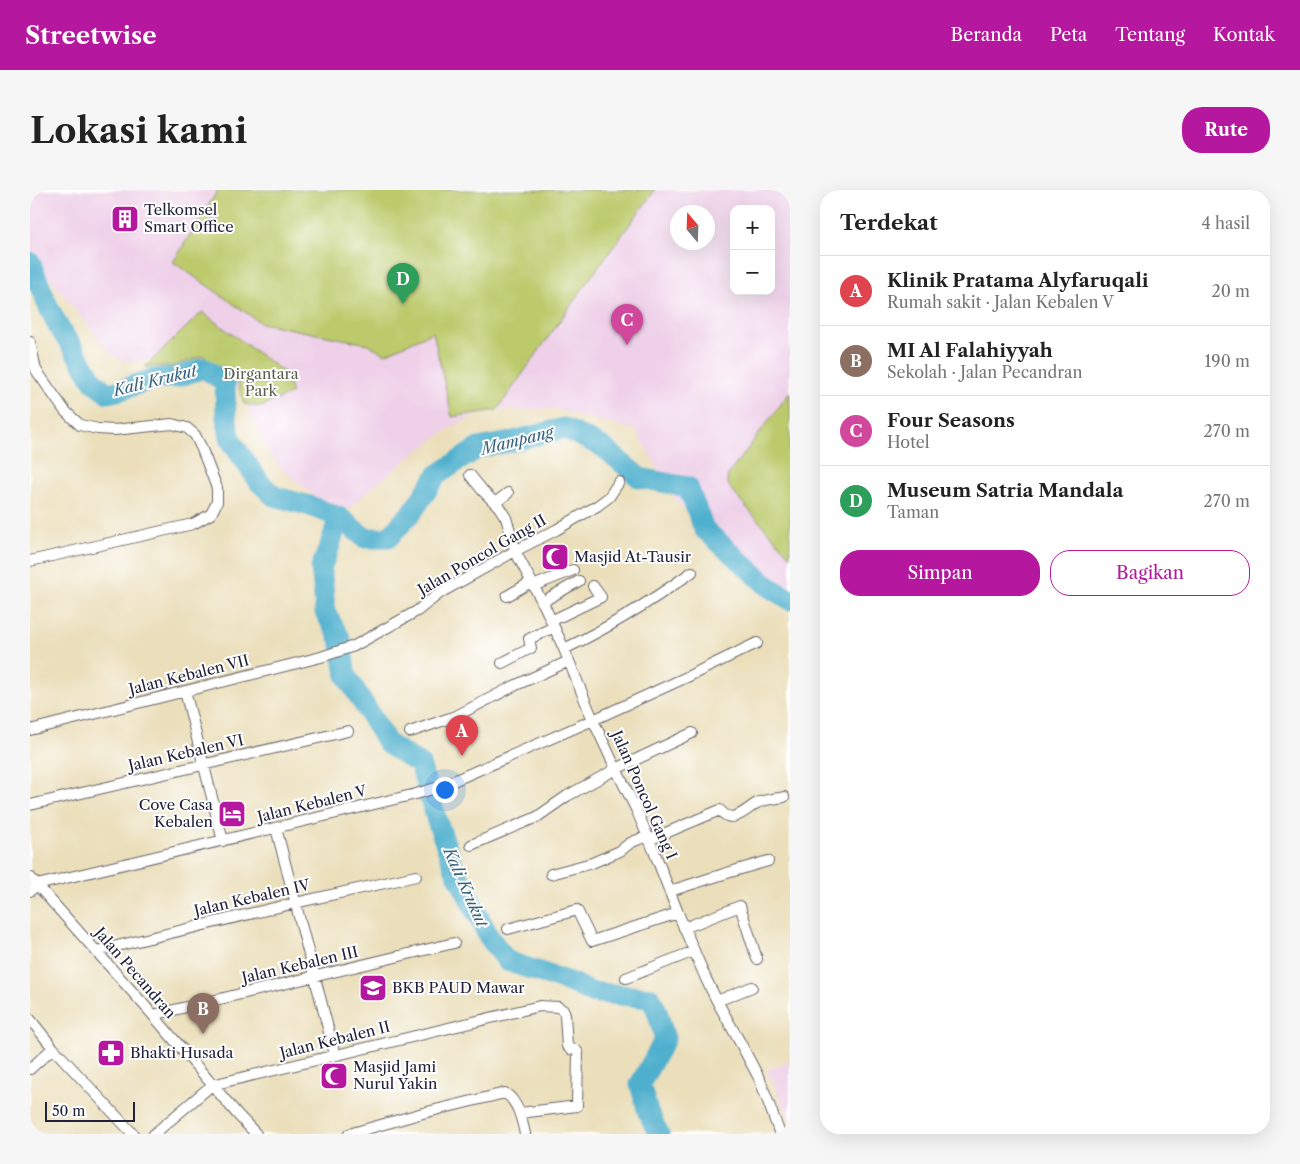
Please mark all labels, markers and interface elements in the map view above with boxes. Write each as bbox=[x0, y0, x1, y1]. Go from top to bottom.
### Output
text: Streetwise bbox=[25, 21, 157, 50]
text: Beranda bbox=[951, 24, 1022, 46]
text: Peta bbox=[1050, 24, 1087, 46]
text: Tentang bbox=[1115, 24, 1185, 46]
text: Kontak bbox=[1213, 24, 1275, 46]
button: Rute bbox=[1182, 107, 1270, 153]
text: Lokasi kami bbox=[30, 109, 247, 152]
place label: Telkomsel Smart Office bbox=[144, 200, 234, 236]
building icon: Telkomsel Smart Office bbox=[110, 204, 140, 234]
north arrow bbox=[670, 205, 715, 250]
map controls bbox=[730, 205, 775, 295]
button: + bbox=[730, 205, 775, 250]
text: Terdekat bbox=[840, 210, 938, 235]
text: 4 hasil bbox=[1201, 213, 1250, 233]
button: − bbox=[730, 250, 775, 295]
pin: D bbox=[387, 263, 419, 304]
text: Klinik Pratama Alyfaruqali bbox=[887, 269, 1149, 292]
text: A bbox=[850, 281, 862, 301]
text: 20 m bbox=[1211, 281, 1250, 301]
text: Rumah sakit · Jalan Kebalen V bbox=[887, 292, 1114, 312]
pin: C bbox=[611, 304, 643, 345]
text: MI Al Falahiyyah bbox=[887, 339, 1053, 362]
text: B bbox=[850, 351, 862, 371]
text: 190 m bbox=[1205, 351, 1250, 371]
water label: Kali Krukut bbox=[109, 360, 200, 400]
text: Sekolah · Jalan Pecandran bbox=[887, 362, 1082, 382]
park label: Dirgantara Park bbox=[223, 364, 299, 400]
text: Four Seasons bbox=[887, 409, 1015, 432]
water label: Mampang bbox=[477, 421, 557, 459]
text: C bbox=[850, 421, 862, 441]
text: 270 m bbox=[1204, 421, 1250, 441]
text: Hotel bbox=[887, 432, 930, 452]
text: Museum Satria Mandala bbox=[887, 479, 1124, 502]
text: D bbox=[849, 491, 863, 511]
text: 270 m bbox=[1204, 491, 1250, 511]
text: Taman bbox=[887, 502, 939, 522]
street label: Jalan Poncol Gang II bbox=[412, 510, 549, 600]
mosque icon: Masjid At-Tausir bbox=[540, 542, 570, 572]
place label: Masjid At-Tausir bbox=[574, 547, 692, 566]
button: Simpan bbox=[840, 550, 1040, 596]
button: Bagikan bbox=[1050, 550, 1250, 596]
street label: Jalan Kebalen VII bbox=[125, 650, 251, 699]
pin: A bbox=[446, 715, 478, 756]
street label: Jalan Poncol Gang I bbox=[607, 725, 681, 862]
street label: Jalan Kebalen VI bbox=[125, 730, 245, 775]
your location bbox=[432, 777, 458, 803]
street label: Jalan Kebalen V bbox=[253, 780, 370, 827]
place label: Cove Casa Kebalen bbox=[139, 795, 214, 831]
hotel icon: Cove Casa Kebalen bbox=[217, 799, 247, 829]
water label: Kali Krukut bbox=[439, 842, 493, 931]
street label: Jalan Kebalen IV bbox=[190, 875, 313, 921]
street label: Jalan Pecandran bbox=[89, 922, 181, 1023]
street label: Jalan Kebalen III bbox=[238, 942, 360, 988]
school or university icon: BKB PAUD Mawar bbox=[358, 973, 388, 1003]
place label: BKB PAUD Mawar bbox=[392, 978, 525, 997]
pin: B bbox=[187, 993, 219, 1034]
street label: Jalan Kebalen II bbox=[276, 1017, 392, 1063]
pharmacy icon: Bhakti Husada bbox=[96, 1038, 126, 1068]
place label: Bhakti Husada bbox=[130, 1043, 234, 1062]
place label: Masjid Jami Nurul Yakin bbox=[353, 1057, 438, 1093]
mosque icon: Masjid Jami Nurul Yakin bbox=[319, 1061, 349, 1091]
scale bar bbox=[45, 1099, 135, 1122]
text: 50 m bbox=[52, 1102, 85, 1120]

